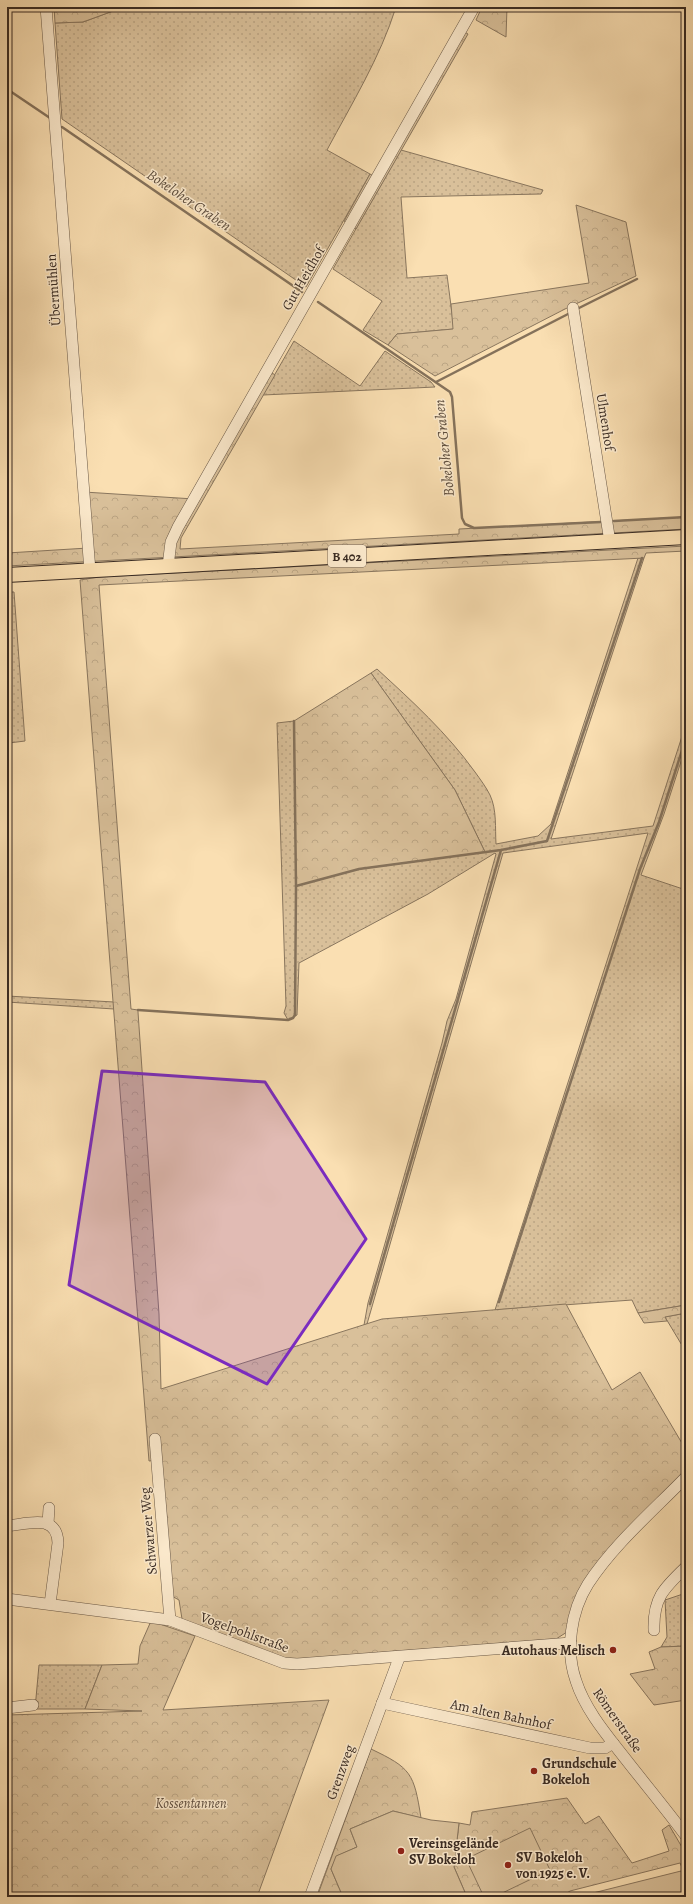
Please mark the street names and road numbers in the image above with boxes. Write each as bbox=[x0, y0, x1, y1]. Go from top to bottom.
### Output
street label: Gut Heidhof bbox=[277, 241, 331, 314]
street label: Übermühlen bbox=[41, 253, 65, 327]
street label: Ulmenhof bbox=[592, 392, 620, 454]
road number: B 402 bbox=[328, 545, 366, 567]
street label: Schwarzer Weg bbox=[135, 1486, 162, 1576]
street label: Vogelpohlstraße bbox=[197, 1607, 292, 1657]
street label: Römerstraße bbox=[588, 1684, 647, 1756]
street label: Am alten Bahnhof bbox=[448, 1694, 555, 1735]
street label: Grenzweg bbox=[322, 1742, 359, 1802]

